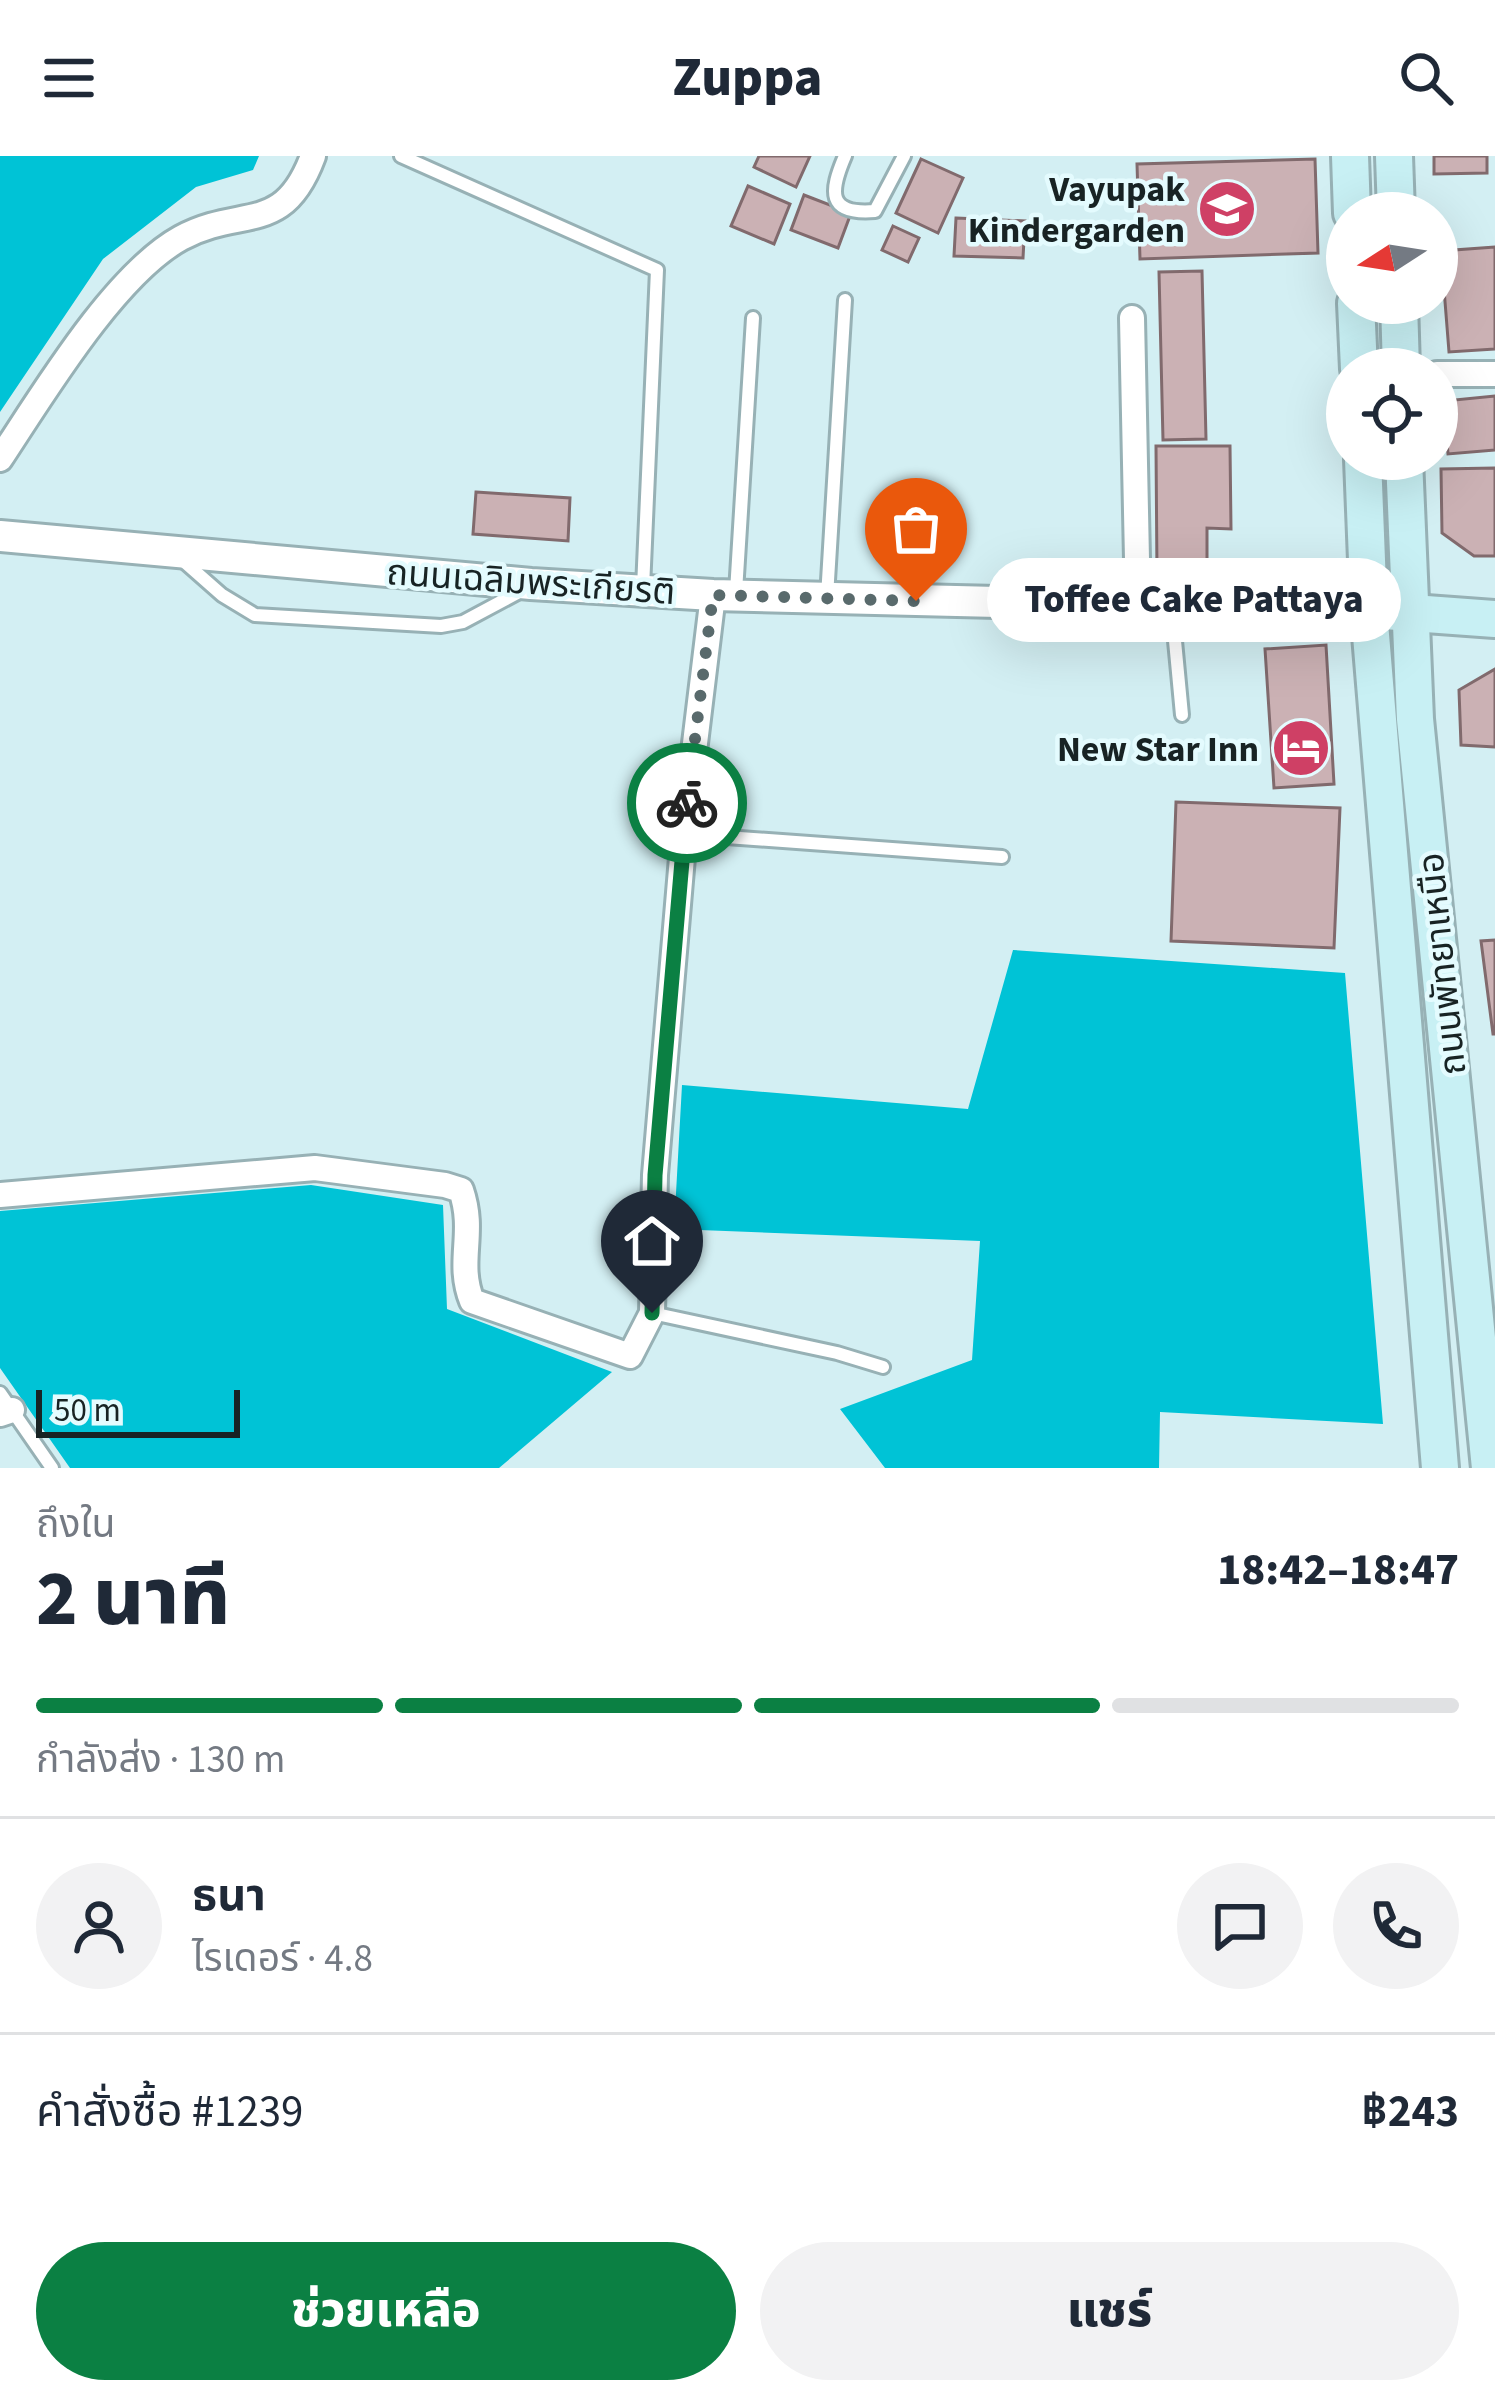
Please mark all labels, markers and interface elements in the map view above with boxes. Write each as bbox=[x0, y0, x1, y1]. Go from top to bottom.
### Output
text: Zuppa bbox=[673, 40, 822, 117]
icon: menu bbox=[36, 45, 102, 111]
icon: search bbox=[1393, 45, 1459, 111]
place label: Vayupak Kindergarden bbox=[968, 164, 1185, 256]
school or university icon: Vayupak Kindergarden bbox=[1196, 178, 1258, 240]
north arrow bbox=[1326, 192, 1458, 324]
map controls bbox=[1326, 192, 1458, 480]
button: locate bbox=[1326, 348, 1458, 480]
pin bbox=[865, 478, 967, 601]
icon: bag bbox=[883, 496, 949, 562]
street label: ถนนเฉลิมพระเกียรติ bbox=[385, 547, 677, 618]
callout: Toffee Cake Pattaya bbox=[988, 559, 1402, 643]
text: Toffee Cake Pattaya bbox=[1024, 572, 1364, 628]
hotel icon: New Star Inn bbox=[1270, 717, 1332, 779]
place label: New Star Inn bbox=[1057, 724, 1259, 775]
courier bbox=[627, 743, 747, 863]
icon: bike bbox=[654, 770, 720, 836]
street label: ถนนพัทยาเหนือ bbox=[1405, 850, 1480, 1078]
pin bbox=[601, 1190, 703, 1313]
icon: home bbox=[619, 1208, 685, 1274]
scale bar bbox=[36, 1384, 240, 1437]
text: 50 m bbox=[54, 1387, 121, 1434]
text: ถึงใน bbox=[36, 1497, 115, 1553]
text: 18:42–18:47 bbox=[1217, 1538, 1459, 1602]
text: 2 นาที bbox=[36, 1544, 230, 1655]
text: กำลังส่ง · 130 m bbox=[36, 1732, 285, 1788]
button: person bbox=[36, 1863, 162, 1989]
button: chat bbox=[1177, 1863, 1303, 1989]
button: phone bbox=[1333, 1863, 1459, 1989]
text: ธนา bbox=[192, 1864, 266, 1928]
text: ไรเดอร์ · 4.8 bbox=[192, 1931, 373, 1987]
text: คำสั่งซื้อ #1239 bbox=[36, 2080, 303, 2144]
text: ฿243 bbox=[1362, 2080, 1459, 2144]
button: ช่วยเหลือ bbox=[36, 2242, 736, 2380]
button: แชร์ bbox=[760, 2242, 1459, 2380]

